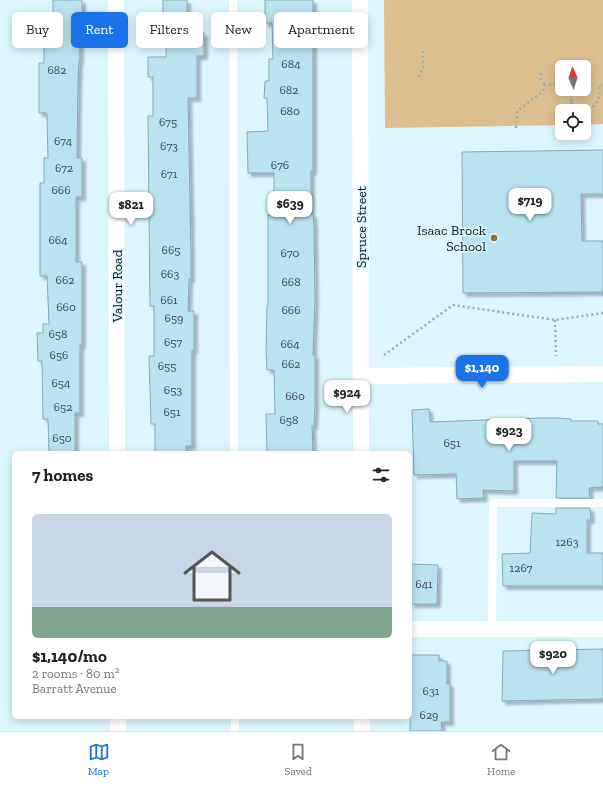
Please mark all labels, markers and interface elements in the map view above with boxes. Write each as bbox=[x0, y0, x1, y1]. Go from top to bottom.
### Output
chip: Buy bbox=[12, 12, 63, 48]
chip: Rent bbox=[71, 12, 128, 48]
chip: Filters bbox=[136, 12, 203, 48]
chip: New bbox=[211, 12, 266, 48]
chip: Apartment bbox=[274, 12, 368, 48]
house number: 684 bbox=[281, 57, 301, 71]
north arrow bbox=[555, 60, 591, 96]
map controls bbox=[555, 60, 591, 140]
house number: 682 bbox=[47, 63, 67, 77]
house number: 682 bbox=[279, 83, 299, 97]
house number: 680 bbox=[280, 104, 300, 118]
button: locate bbox=[555, 104, 591, 140]
house number: 675 bbox=[159, 115, 177, 129]
house number: 674 bbox=[54, 134, 73, 148]
house number: 673 bbox=[160, 139, 178, 153]
house number: 676 bbox=[271, 158, 289, 172]
house number: 672 bbox=[55, 161, 73, 175]
house number: 671 bbox=[161, 167, 178, 181]
house number: 666 bbox=[51, 183, 71, 197]
street label: Spruce Street bbox=[353, 185, 370, 268]
pin: $719 bbox=[506, 188, 554, 222]
pin: $639 bbox=[266, 191, 314, 225]
pin: $821 bbox=[107, 192, 155, 226]
text: $719 bbox=[517, 193, 543, 208]
text: $639 bbox=[276, 196, 304, 211]
text: $821 bbox=[118, 197, 144, 212]
place label: Isaac Brock School bbox=[417, 222, 487, 255]
house number: 664 bbox=[48, 233, 68, 247]
marker: Isaac Brock School bbox=[489, 233, 499, 243]
house number: 665 bbox=[162, 243, 180, 257]
house number: 670 bbox=[281, 246, 300, 260]
street label: Valour Road bbox=[109, 249, 126, 323]
house number: 663 bbox=[161, 267, 179, 281]
house number: 662 bbox=[56, 273, 74, 287]
house number: 668 bbox=[281, 275, 301, 289]
house number: 661 bbox=[160, 293, 178, 307]
house number: 660 bbox=[56, 300, 76, 314]
house number: 666 bbox=[281, 303, 301, 317]
house number: 659 bbox=[165, 311, 183, 325]
house number: 658 bbox=[49, 327, 67, 341]
house number: 657 bbox=[164, 335, 182, 349]
house number: 664 bbox=[280, 337, 300, 351]
house number: 656 bbox=[50, 348, 68, 362]
pin: $1,140 bbox=[449, 355, 515, 389]
house number: 662 bbox=[282, 357, 300, 371]
house number: 655 bbox=[158, 359, 176, 373]
text: $1,140 bbox=[465, 360, 499, 375]
house number: 654 bbox=[52, 376, 71, 390]
pin: $924 bbox=[323, 380, 371, 414]
house number: 653 bbox=[164, 383, 182, 397]
text: $924 bbox=[333, 385, 361, 400]
house number: 660 bbox=[285, 389, 305, 403]
house number: 652 bbox=[54, 400, 72, 414]
house number: 651 bbox=[163, 405, 181, 419]
house number: 658 bbox=[280, 413, 298, 427]
pin: $923 bbox=[485, 418, 533, 452]
text: $923 bbox=[495, 423, 523, 438]
house number: 650 bbox=[52, 431, 72, 445]
house number: 651 bbox=[443, 436, 461, 450]
icon: filters bbox=[370, 464, 392, 486]
text: 7 homes bbox=[32, 465, 93, 485]
house number: 1263 bbox=[555, 535, 579, 549]
icon: home bbox=[176, 540, 248, 612]
house number: 1267 bbox=[510, 561, 533, 575]
house number: 641 bbox=[415, 577, 433, 591]
pin: $920 bbox=[529, 641, 577, 675]
text: $1,140/mo bbox=[32, 646, 107, 666]
text: $920 bbox=[539, 646, 567, 661]
text: 2 rooms · 80 m² bbox=[32, 666, 119, 681]
text: Barratt Avenue bbox=[32, 681, 117, 696]
house number: 631 bbox=[423, 684, 440, 698]
house number: 629 bbox=[420, 708, 438, 722]
tab: Map bbox=[88, 741, 110, 778]
tab: Saved bbox=[285, 741, 312, 778]
tab: Home bbox=[487, 741, 515, 778]

